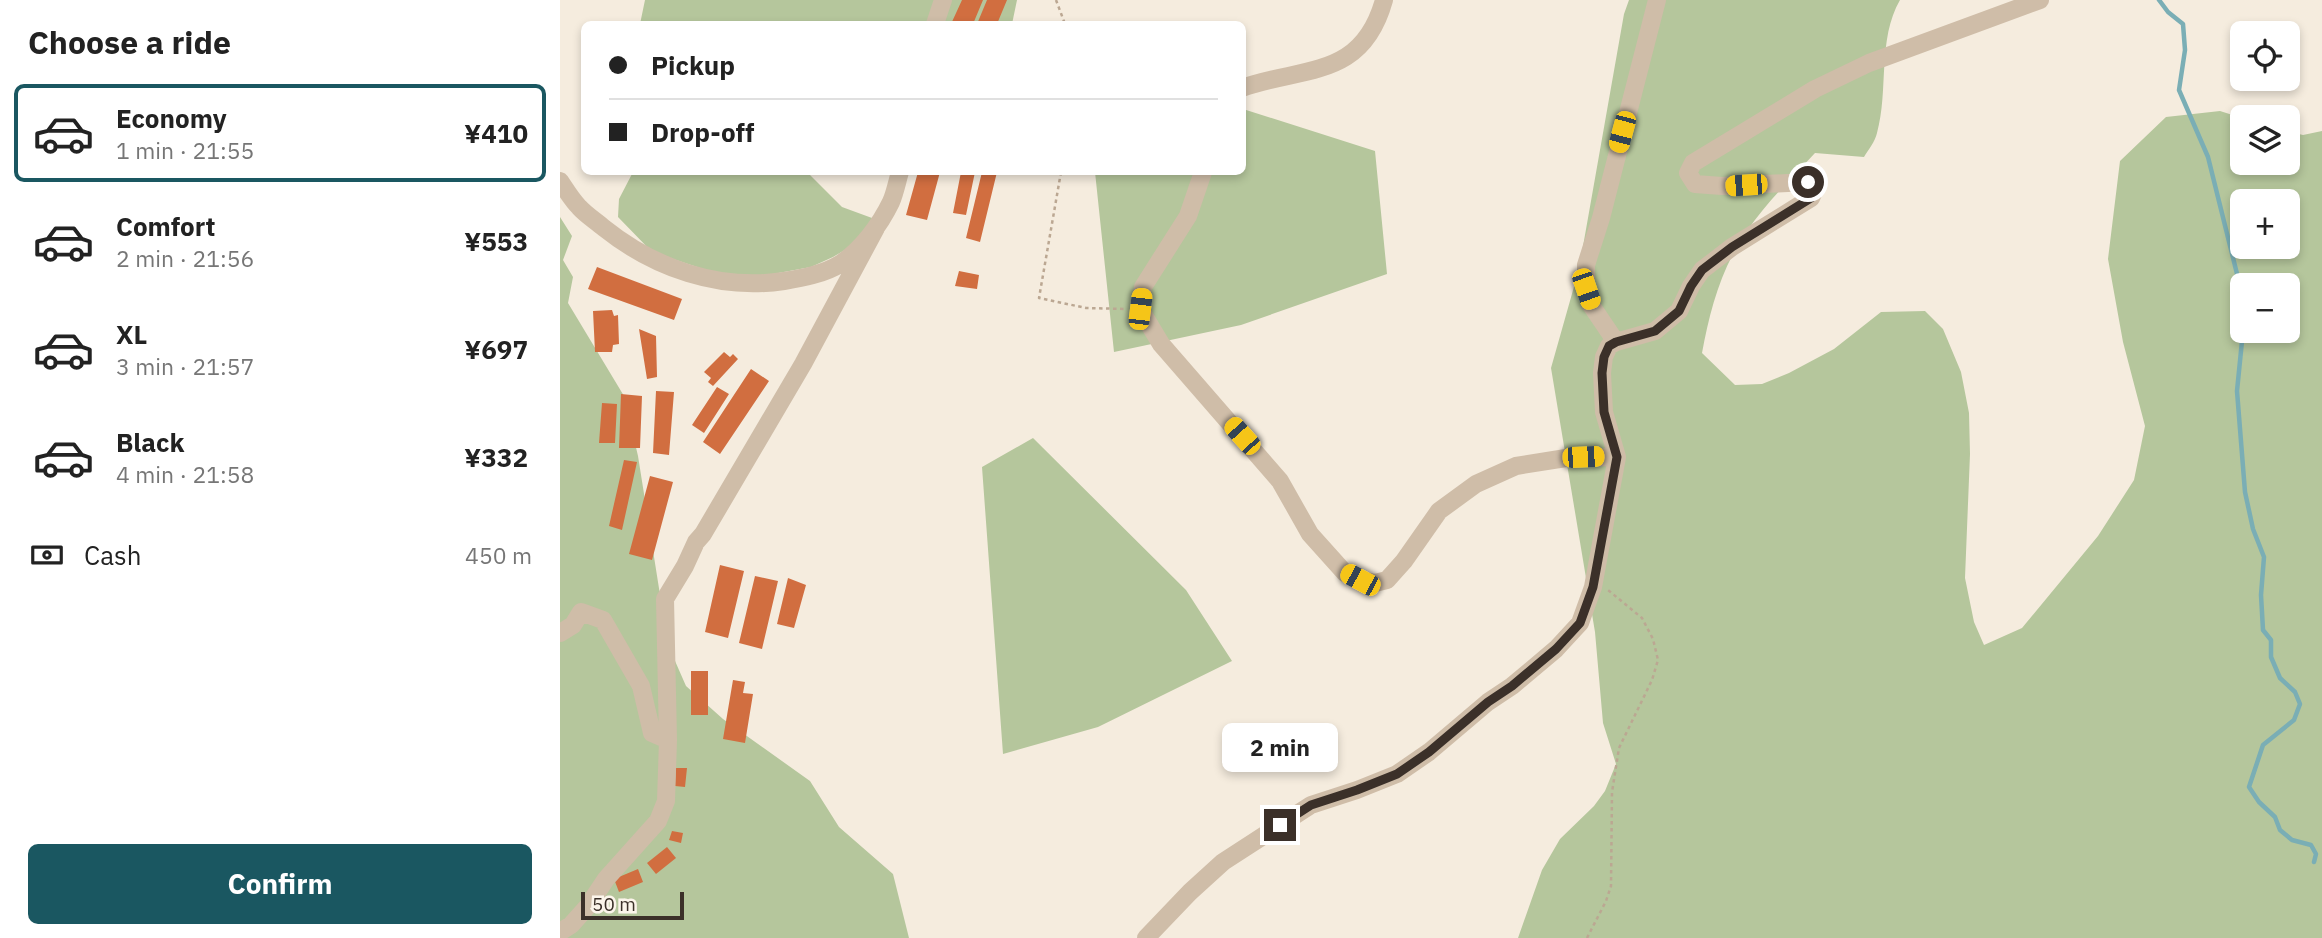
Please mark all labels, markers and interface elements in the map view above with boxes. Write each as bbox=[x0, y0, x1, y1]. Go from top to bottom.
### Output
text: Choose a ride bbox=[28, 21, 231, 63]
map controls bbox=[2230, 21, 2300, 343]
button: locate bbox=[2230, 21, 2300, 91]
text: Pickup bbox=[651, 48, 735, 82]
text: Economy bbox=[116, 101, 227, 135]
icon: car bbox=[32, 102, 95, 165]
button: layers bbox=[2230, 105, 2300, 175]
car bbox=[1607, 109, 1638, 155]
text: Drop-off bbox=[651, 115, 754, 149]
text: ¥410 bbox=[464, 116, 528, 150]
text: 1 min · 21:55 bbox=[116, 135, 254, 165]
route start bbox=[1792, 166, 1824, 198]
car bbox=[1725, 173, 1768, 197]
button: + bbox=[2230, 189, 2300, 259]
text: Comfort bbox=[116, 209, 215, 243]
icon: car bbox=[32, 210, 95, 273]
text: ¥553 bbox=[464, 224, 528, 258]
text: 2 min · 21:56 bbox=[116, 243, 254, 273]
car bbox=[1570, 266, 1603, 312]
button: − bbox=[2230, 273, 2300, 343]
car bbox=[1128, 287, 1153, 331]
text: XL bbox=[116, 317, 147, 351]
icon: car bbox=[32, 318, 95, 381]
text: ¥697 bbox=[464, 332, 528, 366]
text: 3 min · 21:57 bbox=[116, 351, 254, 381]
car bbox=[1221, 413, 1264, 459]
text: Black bbox=[116, 425, 184, 459]
icon: car bbox=[32, 426, 95, 489]
text: ¥332 bbox=[464, 440, 528, 474]
car bbox=[1562, 446, 1605, 468]
text: 4 min · 21:58 bbox=[116, 459, 254, 489]
icon: cash bbox=[28, 536, 66, 574]
text: Cash bbox=[84, 538, 141, 572]
text: 450 m bbox=[465, 540, 532, 570]
car bbox=[1337, 561, 1384, 599]
callout: 2 min bbox=[1222, 724, 1338, 772]
text: 2 min bbox=[1250, 732, 1310, 762]
route end bbox=[1264, 809, 1296, 841]
button: Confirm bbox=[28, 844, 532, 924]
scale bar bbox=[581, 889, 684, 921]
text: 50 m bbox=[592, 892, 636, 916]

